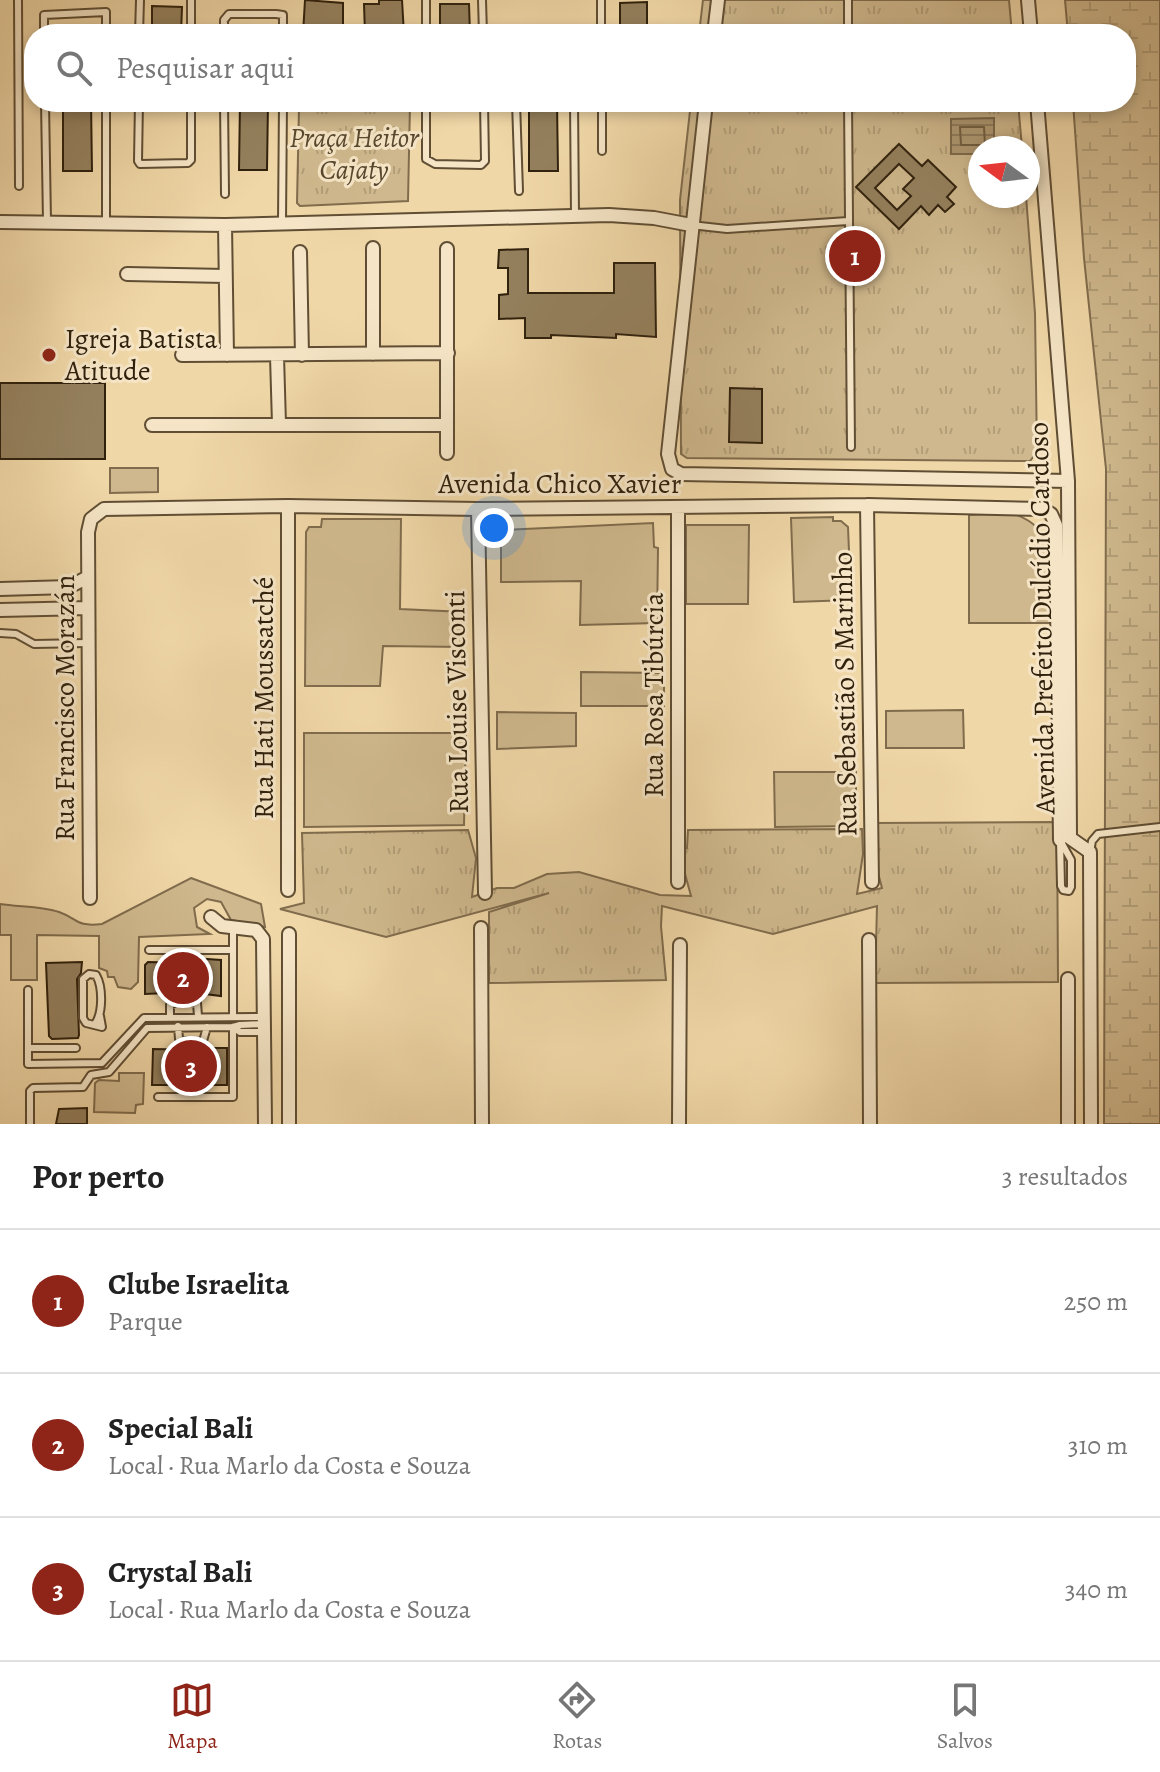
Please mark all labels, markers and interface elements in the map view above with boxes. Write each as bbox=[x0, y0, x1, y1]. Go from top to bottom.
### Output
search box bbox=[24, 24, 1136, 112]
icon: search bbox=[52, 46, 96, 90]
text: Pesquisar aqui bbox=[116, 48, 294, 88]
park label: Praça Heitor Cajaty bbox=[289, 119, 420, 189]
north arrow bbox=[968, 136, 1040, 208]
pin: 1 bbox=[829, 226, 881, 286]
place label: Igreja Batista Atitude bbox=[64, 320, 218, 390]
marker: Igreja Batista Atitude bbox=[40, 346, 58, 364]
street label: Avenida Prefeito Dulcídio Cardoso bbox=[1020, 422, 1064, 815]
street label: Avenida Chico Xavier bbox=[438, 465, 682, 503]
your location bbox=[474, 508, 514, 548]
street label: Rua Sebastião S Marinho bbox=[824, 551, 866, 837]
street label: Rua Francisco Morazán bbox=[46, 575, 84, 841]
street label: Rua Hati Moussatché bbox=[245, 577, 283, 819]
street label: Rua Louise Visconti bbox=[436, 590, 478, 814]
street label: Rua Rosa Tibúrcia bbox=[635, 592, 673, 798]
pin: 2 bbox=[157, 948, 209, 1008]
pin: 3 bbox=[165, 1036, 217, 1096]
text: Por perto bbox=[32, 1153, 165, 1200]
text: 3 resultados bbox=[1002, 1159, 1128, 1194]
text: Clube Israelita bbox=[108, 1264, 290, 1304]
text: 1 bbox=[53, 1284, 63, 1319]
text: 250 m bbox=[1064, 1284, 1128, 1319]
text: Parque bbox=[108, 1304, 183, 1339]
text: Special Bali bbox=[108, 1408, 253, 1448]
text: 2 bbox=[52, 1428, 64, 1463]
text: 310 m bbox=[1068, 1428, 1128, 1463]
text: Local · Rua Marlo da Costa e Souza bbox=[108, 1448, 471, 1483]
text: Crystal Bali bbox=[108, 1552, 252, 1592]
text: 3 bbox=[52, 1572, 64, 1607]
text: 340 m bbox=[1065, 1572, 1128, 1607]
text: Local · Rua Marlo da Costa e Souza bbox=[108, 1592, 471, 1627]
tab: Mapa bbox=[167, 1678, 218, 1756]
tab: Rotas bbox=[552, 1678, 602, 1756]
tab: Salvos bbox=[937, 1678, 993, 1756]

